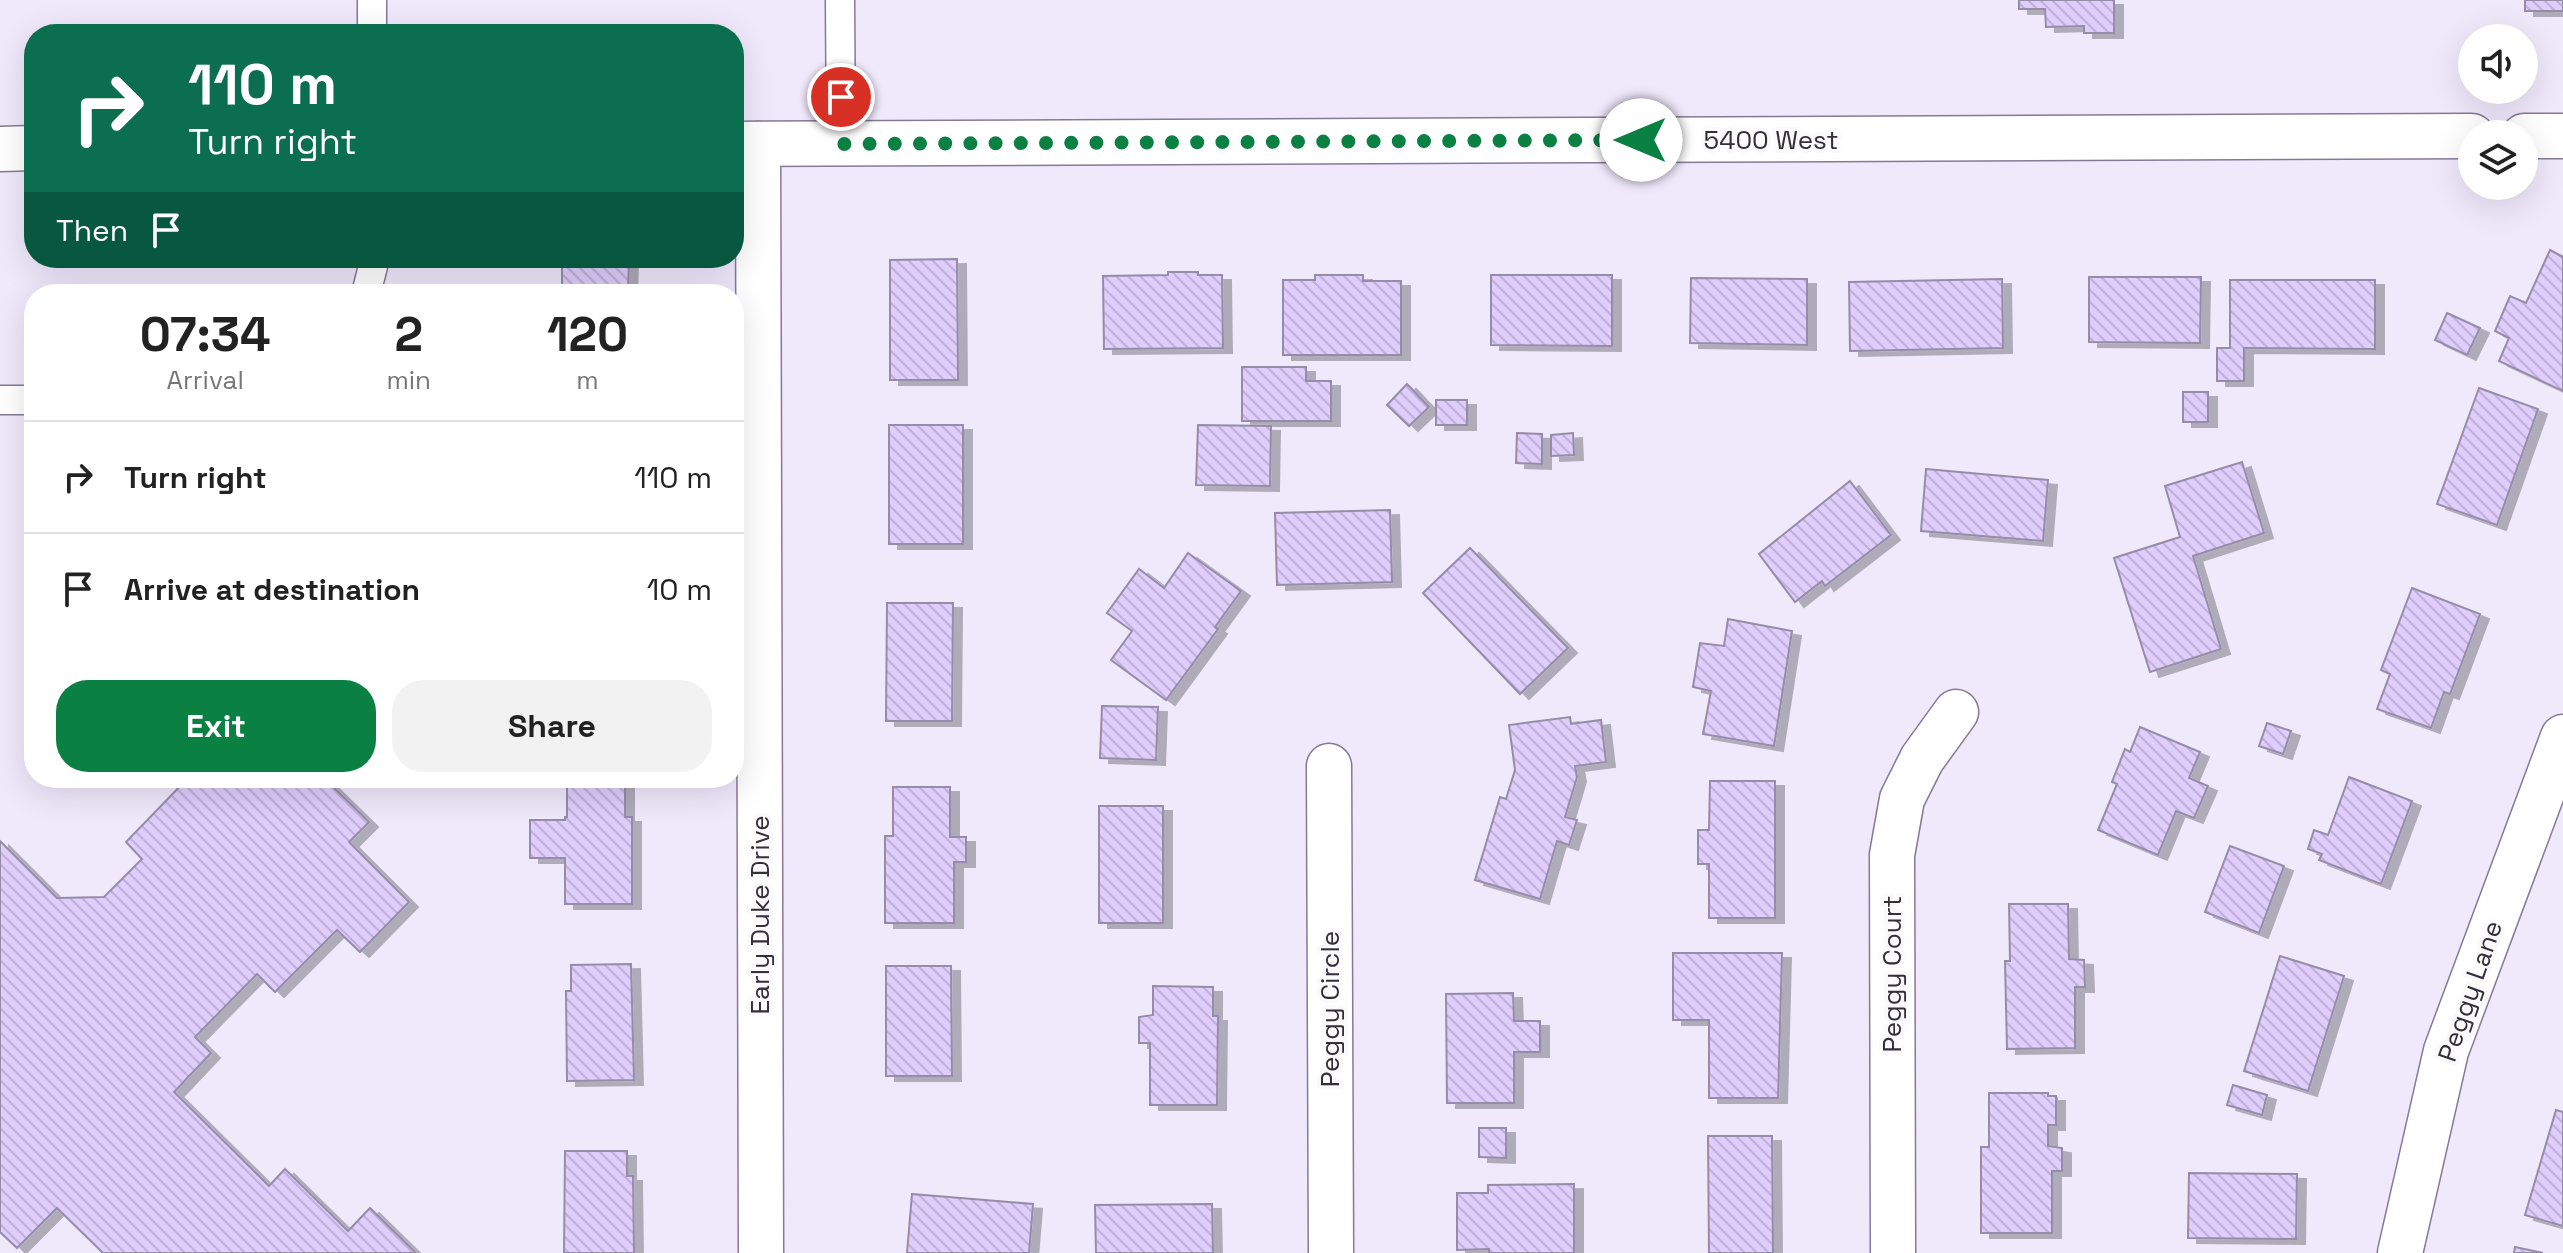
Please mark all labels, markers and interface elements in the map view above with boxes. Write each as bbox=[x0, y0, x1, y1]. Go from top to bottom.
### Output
map controls bbox=[2458, 24, 2538, 200]
button: sound bbox=[2458, 24, 2538, 104]
text: 110 m bbox=[188, 49, 337, 120]
icon: right bbox=[56, 56, 160, 160]
pin bbox=[807, 63, 875, 131]
icon: arrive bbox=[819, 75, 863, 119]
position arrow bbox=[1599, 98, 1683, 182]
text: Turn right bbox=[188, 119, 357, 165]
button: layers bbox=[2458, 120, 2538, 200]
street label: 5400 West bbox=[1704, 123, 1838, 157]
icon: arrive bbox=[144, 208, 188, 252]
text: Then bbox=[56, 211, 128, 250]
text: 07:34 bbox=[140, 304, 271, 365]
text: 2 bbox=[394, 304, 423, 365]
text: 120 bbox=[547, 304, 628, 365]
text: Arrival bbox=[167, 363, 244, 397]
text: min bbox=[386, 363, 431, 397]
text: m bbox=[576, 363, 599, 397]
icon: right bbox=[56, 455, 100, 499]
text: Turn right bbox=[124, 458, 267, 497]
text: 110 m bbox=[634, 458, 712, 497]
icon: arrive bbox=[56, 567, 100, 611]
text: Arrive at destination bbox=[124, 570, 420, 609]
text: 10 m bbox=[647, 570, 712, 609]
button: Exit bbox=[56, 680, 376, 772]
button: Share bbox=[392, 680, 712, 772]
street label: Early Duke Drive bbox=[743, 815, 777, 1015]
street label: Peggy Court bbox=[1875, 895, 1909, 1053]
street label: Peggy Lane bbox=[2430, 916, 2510, 1066]
street label: Peggy Circle bbox=[1313, 931, 1347, 1087]

